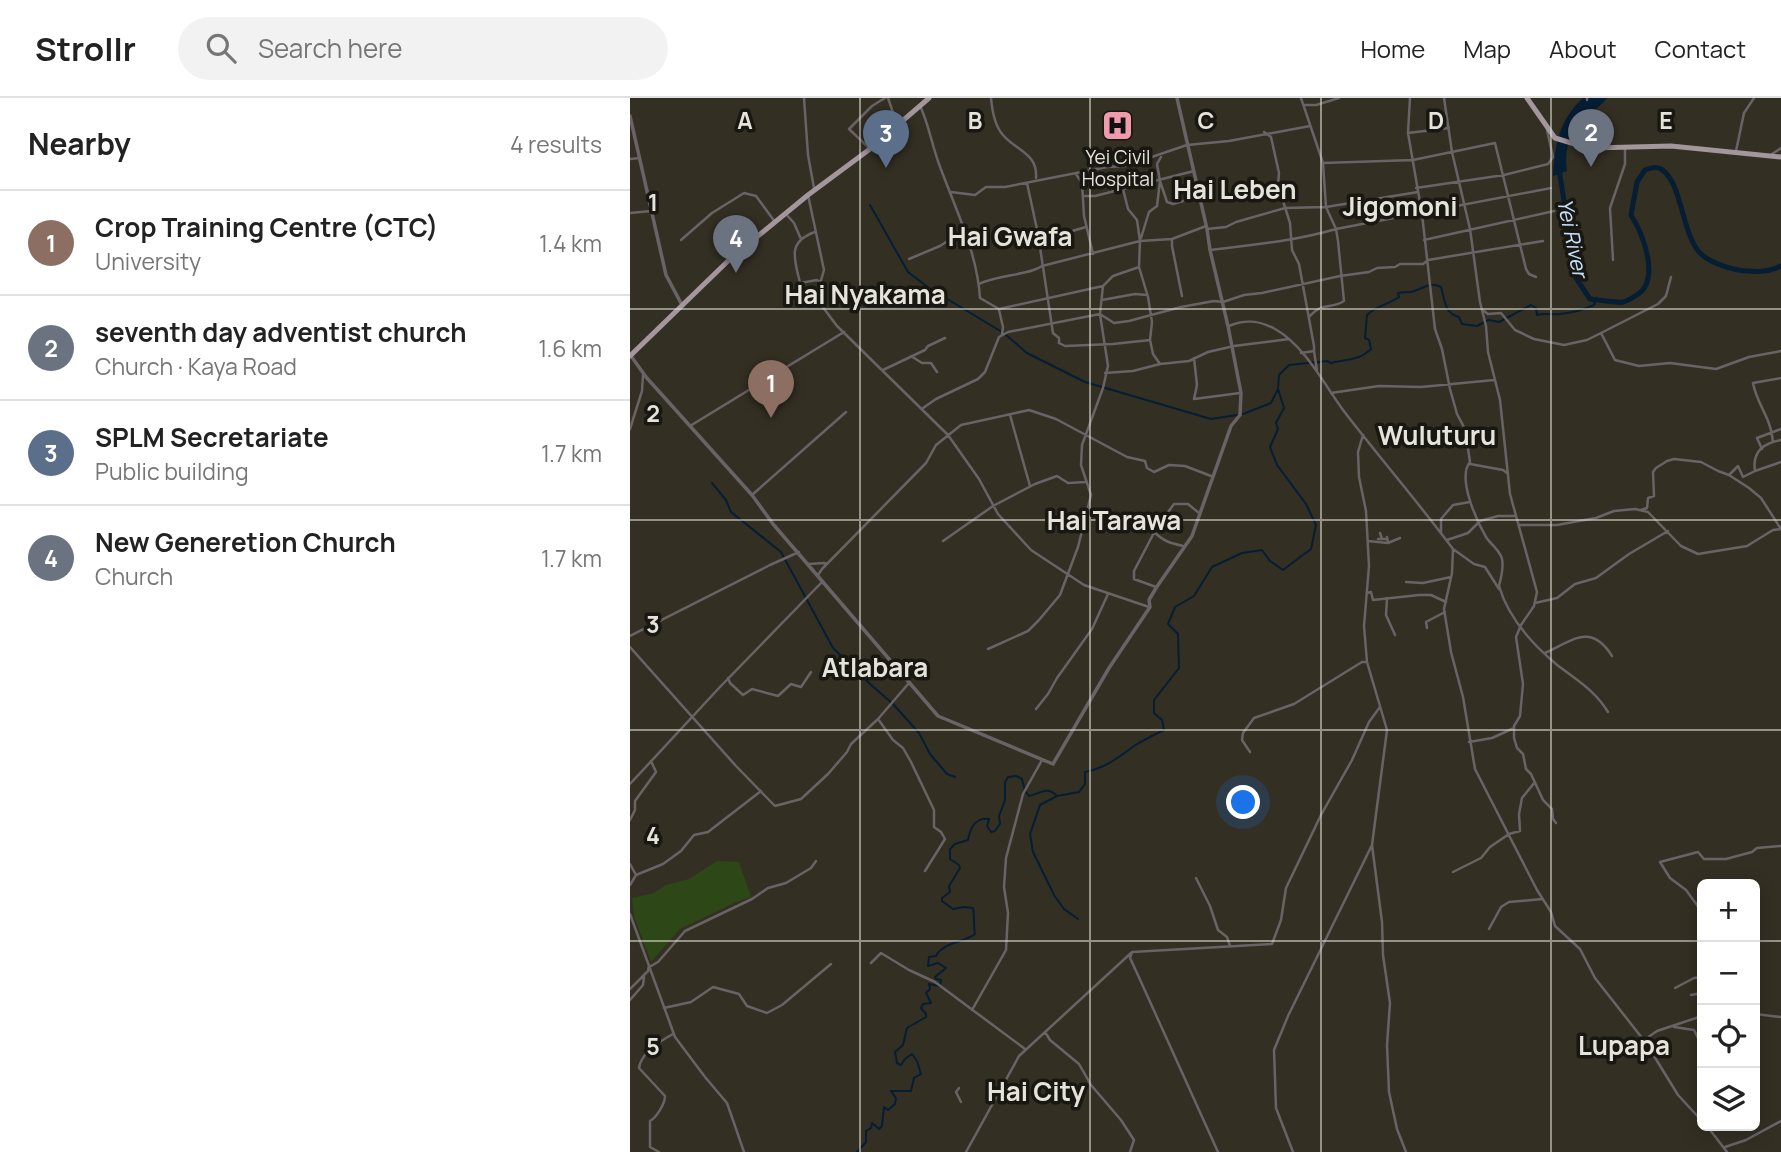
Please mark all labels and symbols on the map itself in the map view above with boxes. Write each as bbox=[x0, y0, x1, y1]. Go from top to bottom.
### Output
text: A bbox=[737, 104, 753, 136]
text: B bbox=[968, 104, 982, 136]
text: C bbox=[1198, 104, 1215, 136]
text: D bbox=[1428, 104, 1444, 136]
text: E bbox=[1659, 104, 1673, 136]
hospital icon: Yei Civil Hospital bbox=[1101, 109, 1135, 143]
pin: 2 bbox=[1568, 109, 1614, 167]
pin: 3 bbox=[863, 110, 909, 168]
place label: Yei Civil Hospital bbox=[1082, 144, 1154, 192]
district label: Hai Leben bbox=[1173, 171, 1297, 207]
text: 1 bbox=[648, 186, 658, 218]
district label: Jigomoni bbox=[1342, 188, 1458, 224]
water label: Yei River bbox=[1551, 196, 1595, 282]
pin: 4 bbox=[713, 215, 759, 273]
district label: Hai Gwafa bbox=[948, 218, 1072, 254]
district label: Hai Nyakama bbox=[784, 276, 946, 312]
pin: 1 bbox=[748, 360, 794, 418]
text: 2 bbox=[646, 397, 660, 429]
district label: Wuluturu bbox=[1378, 417, 1496, 453]
district label: Hai Tarawa bbox=[1047, 502, 1181, 538]
text: 3 bbox=[646, 608, 660, 640]
district label: Atlabara bbox=[822, 649, 928, 685]
your location bbox=[1226, 785, 1260, 819]
text: 4 bbox=[646, 819, 660, 851]
district label: Lupapa bbox=[1578, 1027, 1670, 1063]
text: 5 bbox=[646, 1030, 660, 1062]
district label: Hai City bbox=[987, 1073, 1086, 1109]

